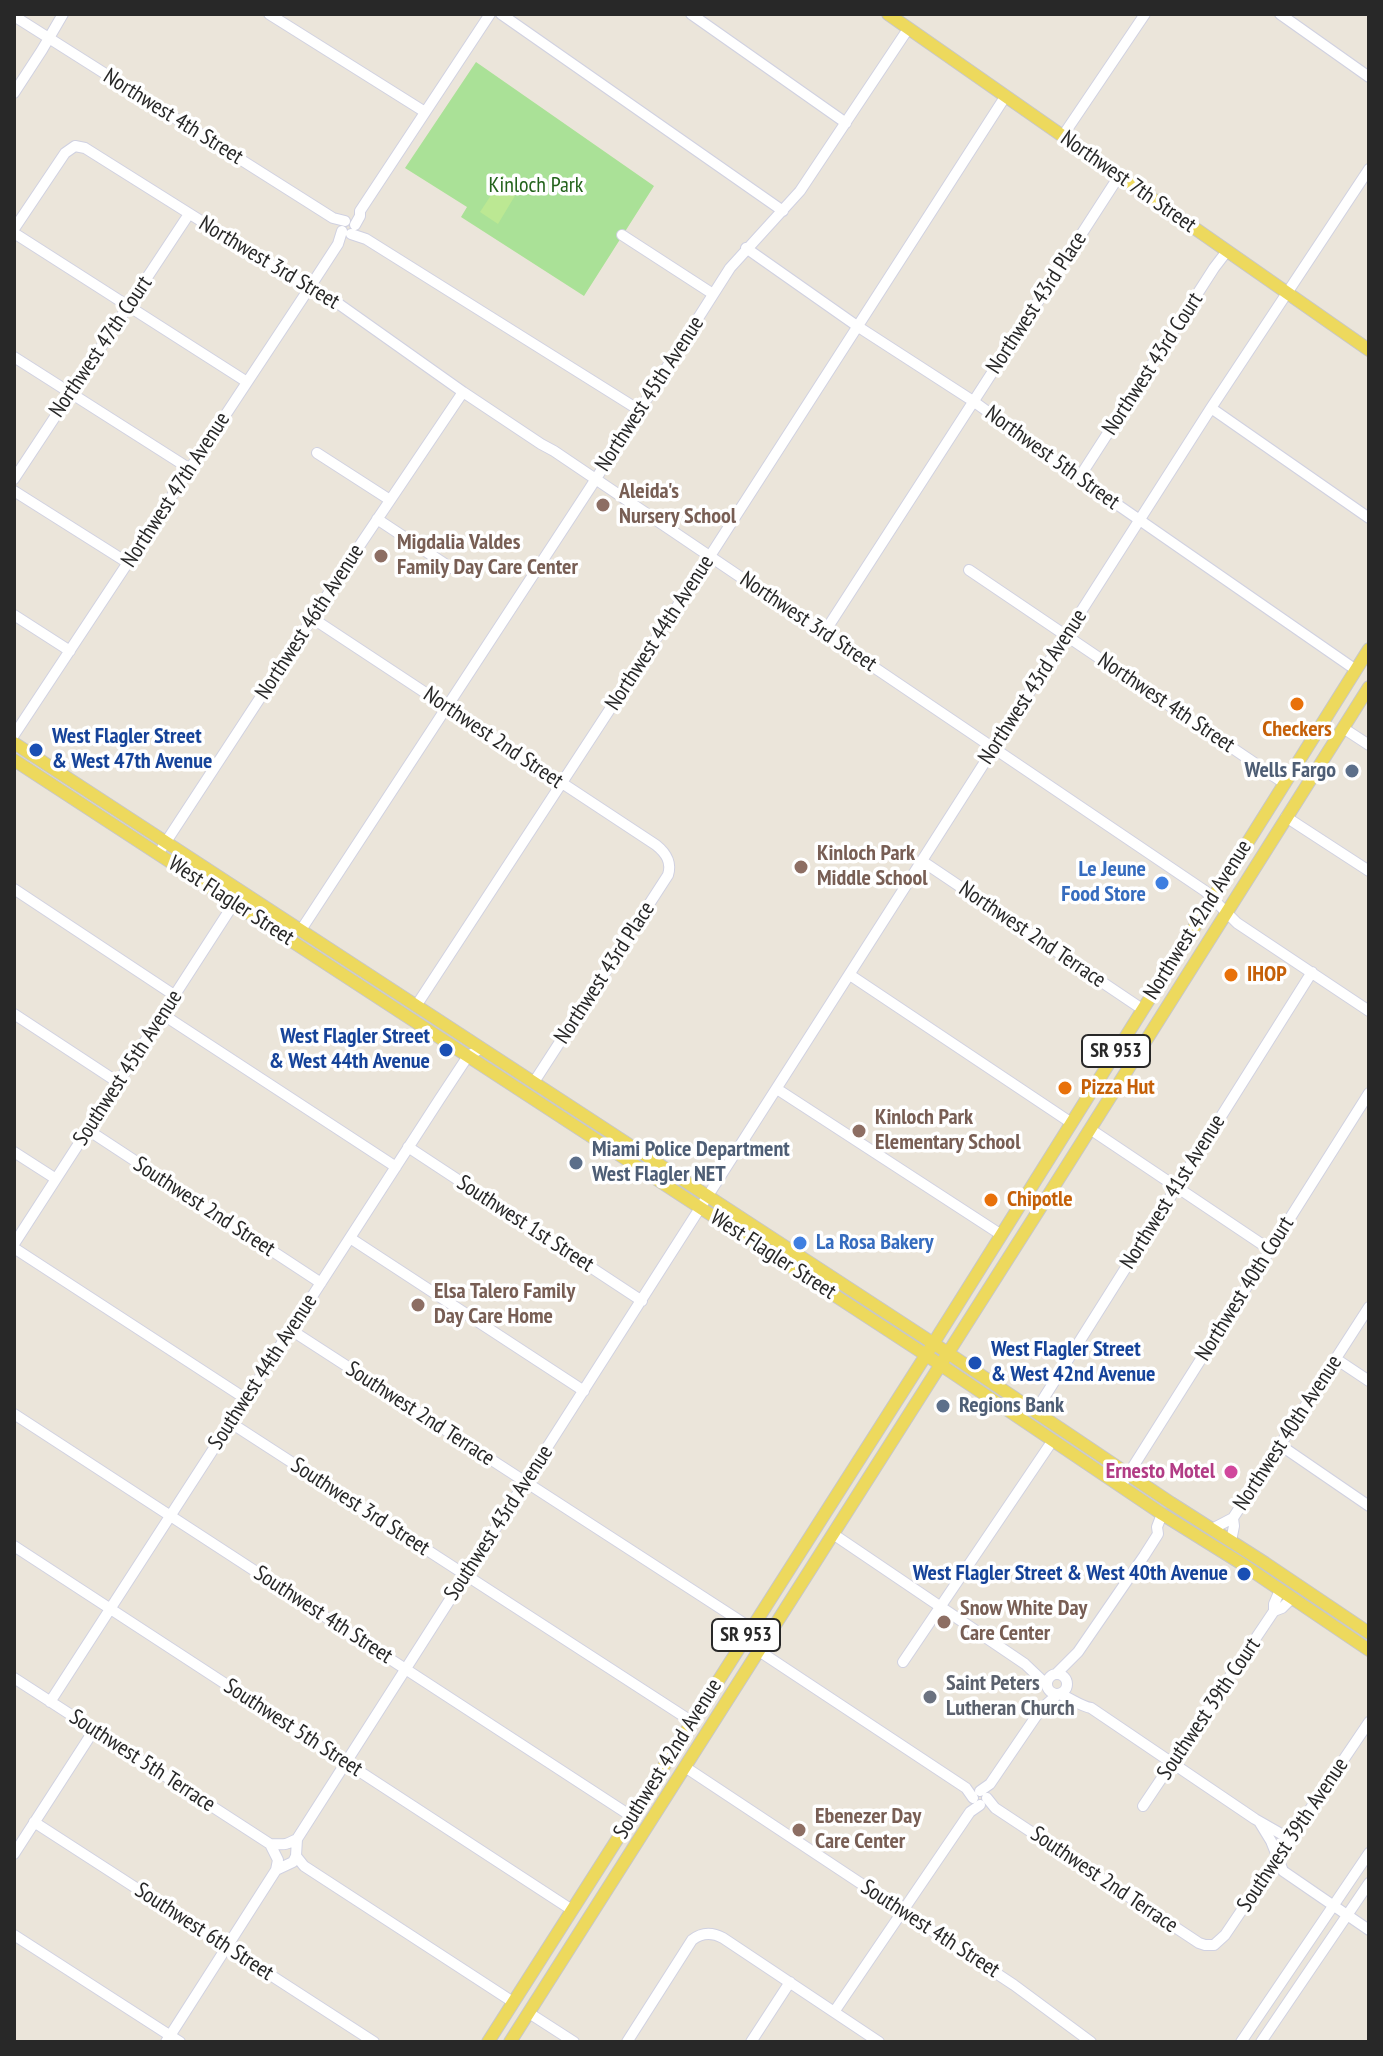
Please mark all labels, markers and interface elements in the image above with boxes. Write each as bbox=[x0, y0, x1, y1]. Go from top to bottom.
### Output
street label: Northwest 4th Street bbox=[98, 64, 248, 170]
street label: Northwest 7th Street bbox=[1055, 126, 1201, 238]
park label: Kinloch Park bbox=[489, 173, 583, 199]
street label: Northwest 3rd Street bbox=[194, 211, 344, 315]
street label: Northwest 43rd Place bbox=[981, 227, 1093, 379]
street label: Northwest 47th Court bbox=[44, 271, 158, 423]
street label: Northwest 43rd Court bbox=[1097, 288, 1209, 440]
street label: Northwest 45th Avenue bbox=[590, 312, 710, 476]
street label: Northwest 5th Street bbox=[980, 400, 1124, 516]
street label: Northwest 47th Avenue bbox=[116, 408, 236, 572]
place label: Aleida's Nursery School bbox=[619, 479, 736, 530]
marker: Aleida's Nursery School bbox=[594, 496, 612, 514]
place label: Migdalia Valdes Family Day Care Center bbox=[397, 530, 578, 582]
street label: Northwest 46th Avenue bbox=[250, 540, 370, 704]
marker: Migdalia Valdes Family Day Care Center bbox=[372, 547, 390, 565]
street label: Northwest 44th Avenue bbox=[600, 551, 720, 715]
street label: Northwest 3rd Street bbox=[735, 567, 881, 677]
street label: Northwest 43rd Avenue bbox=[973, 605, 1093, 769]
street label: Northwest 4th Street bbox=[1093, 647, 1239, 759]
street label: Northwest 2nd Street bbox=[418, 682, 568, 794]
marker: Checkers bbox=[1288, 695, 1306, 713]
place label: Checkers bbox=[1262, 717, 1332, 743]
place label: West Flagler Street & West 47th Avenue bbox=[52, 724, 212, 776]
marker: West Flagler Street & West 47th Avenue bbox=[27, 741, 45, 759]
place label: Wells Fargo bbox=[1245, 758, 1336, 784]
marker: Wells Fargo bbox=[1343, 762, 1361, 780]
street label: Northwest 42nd Avenue bbox=[1138, 835, 1258, 1005]
place label: Kinloch Park Middle School bbox=[817, 841, 928, 892]
street label: West Flagler Street bbox=[163, 851, 299, 951]
place label: Le Jeune Food Store bbox=[1061, 857, 1146, 908]
marker: Kinloch Park Middle School bbox=[792, 858, 810, 876]
marker: Le Jeune Food Store bbox=[1153, 874, 1171, 892]
street label: Northwest 2nd Terrace bbox=[954, 876, 1110, 994]
street label: Northwest 43rd Place bbox=[549, 897, 661, 1049]
place label: IHOP bbox=[1247, 962, 1287, 988]
marker: IHOP bbox=[1222, 966, 1240, 984]
street label: Southwest 45th Avenue bbox=[68, 985, 188, 1151]
place label: West Flagler Street & West 44th Avenue bbox=[269, 1024, 430, 1076]
road number: SR 953 bbox=[1082, 1035, 1150, 1067]
marker: West Flagler Street & West 44th Avenue bbox=[437, 1041, 455, 1059]
place label: Pizza Hut bbox=[1081, 1075, 1155, 1101]
marker: Pizza Hut bbox=[1056, 1079, 1074, 1097]
place label: Kinloch Park Elementary School bbox=[875, 1105, 1021, 1156]
street label: Northwest 41st Avenue bbox=[1115, 1110, 1231, 1274]
marker: Kinloch Park Elementary School bbox=[850, 1122, 868, 1140]
place label: Miami Police Department West Flagler NET bbox=[592, 1137, 790, 1188]
street label: Southwest 2nd Street bbox=[128, 1151, 280, 1263]
marker: Miami Police Department West Flagler NET bbox=[567, 1154, 585, 1172]
street label: Southwest 1st Street bbox=[452, 1170, 598, 1278]
place label: Chipotle bbox=[1007, 1187, 1073, 1213]
marker: Chipotle bbox=[982, 1191, 1000, 1209]
street label: West Flagler Street bbox=[705, 1205, 841, 1305]
street label: Northwest 40th Court bbox=[1190, 1212, 1300, 1366]
place label: La Rosa Bakery bbox=[816, 1230, 934, 1256]
marker: La Rosa Bakery bbox=[791, 1234, 809, 1252]
place label: Elsa Talero Family Day Care Home bbox=[434, 1279, 575, 1330]
street label: Southwest 44th Avenue bbox=[203, 1289, 323, 1455]
marker: Elsa Talero Family Day Care Home bbox=[409, 1296, 427, 1314]
place label: West Flagler Street & West 42nd Avenue bbox=[991, 1337, 1155, 1388]
street label: Northwest 40th Avenue bbox=[1228, 1351, 1348, 1515]
marker: West Flagler Street & West 42nd Avenue bbox=[966, 1354, 984, 1372]
street label: Southwest 2nd Terrace bbox=[341, 1356, 499, 1472]
place label: Regions Bank bbox=[959, 1393, 1064, 1419]
marker: Regions Bank bbox=[934, 1397, 952, 1415]
street label: Southwest 43rd Avenue bbox=[439, 1440, 559, 1606]
street label: Southwest 3rd Street bbox=[286, 1452, 434, 1562]
place label: Ernesto Motel bbox=[1106, 1459, 1215, 1485]
marker: Ernesto Motel bbox=[1222, 1463, 1240, 1481]
street label: Southwest 4th Street bbox=[249, 1560, 397, 1670]
place label: West Flagler Street & West 40th Avenue bbox=[913, 1561, 1228, 1587]
marker: West Flagler Street & West 40th Avenue bbox=[1235, 1565, 1253, 1583]
place label: Snow White Day Care Center bbox=[960, 1596, 1087, 1648]
marker: Snow White Day Care Center bbox=[935, 1613, 953, 1631]
road number: SR 953 bbox=[712, 1619, 780, 1651]
street label: Southwest 39th Court bbox=[1152, 1633, 1266, 1785]
place label: Saint Peters Lutheran Church bbox=[946, 1671, 1075, 1722]
street label: Southwest 5th Street bbox=[219, 1673, 367, 1783]
street label: Southwest 42nd Avenue bbox=[608, 1674, 728, 1844]
marker: Saint Peters Lutheran Church bbox=[921, 1688, 939, 1706]
street label: Southwest 5th Terrace bbox=[64, 1704, 220, 1818]
street label: Southwest 39th Avenue bbox=[1232, 1753, 1354, 1917]
place label: Ebenezer Day Care Center bbox=[815, 1804, 921, 1856]
marker: Ebenezer Day Care Center bbox=[790, 1821, 808, 1839]
street label: Southwest 2nd Terrace bbox=[1025, 1821, 1183, 1939]
street label: Southwest 4th Street bbox=[856, 1874, 1004, 1984]
street label: Southwest 6th Street bbox=[130, 1877, 278, 1987]

